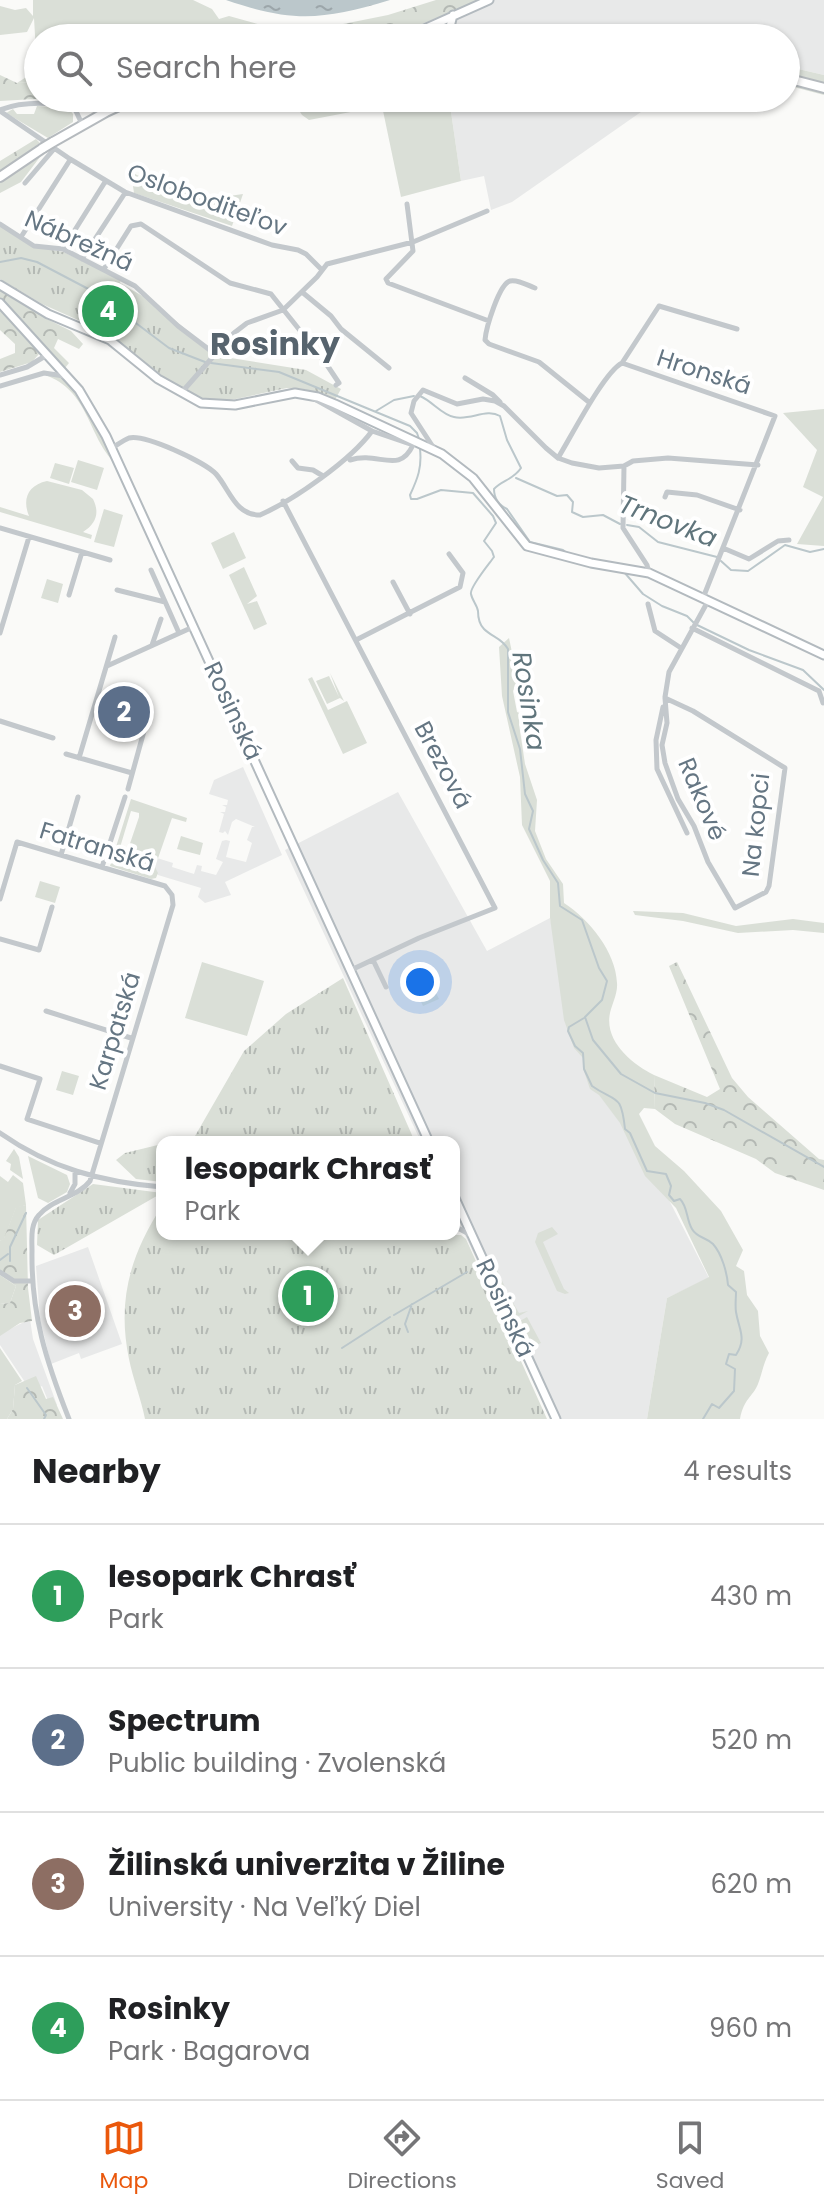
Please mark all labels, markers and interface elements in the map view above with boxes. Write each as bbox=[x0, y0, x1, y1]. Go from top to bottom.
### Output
search box bbox=[24, 24, 800, 112]
icon: search bbox=[52, 46, 96, 90]
text: Search here bbox=[116, 46, 297, 89]
street label: Osloboditeľov bbox=[123, 155, 292, 244]
street label: Nábrežná bbox=[20, 202, 139, 279]
pin: 4 bbox=[82, 281, 134, 341]
district label: Rosinky bbox=[210, 321, 341, 366]
street label: Hronská bbox=[653, 341, 756, 402]
water label: Trnovka bbox=[614, 486, 722, 556]
water label: Rosinka bbox=[503, 649, 555, 753]
street label: Rosinská bbox=[196, 656, 271, 765]
pin: 2 bbox=[98, 682, 150, 742]
street label: Brezová bbox=[407, 715, 480, 814]
street label: Rakové bbox=[670, 752, 735, 845]
street label: Na kopci bbox=[734, 772, 777, 878]
street label: Fatranská bbox=[36, 813, 159, 880]
your location bbox=[400, 962, 440, 1002]
street label: Karpatská bbox=[81, 968, 148, 1094]
popup bbox=[156, 1136, 460, 1240]
text: lesopark Chrasť bbox=[185, 1147, 431, 1190]
text: Park bbox=[185, 1193, 240, 1229]
street label: Rosinská bbox=[468, 1253, 543, 1362]
pin: 1 bbox=[282, 1266, 334, 1326]
pin: 3 bbox=[49, 1281, 101, 1341]
text: Nearby bbox=[32, 1447, 161, 1495]
text: 4 results bbox=[683, 1453, 792, 1489]
text: lesopark Chrasť bbox=[108, 1555, 355, 1598]
text: 1 bbox=[53, 1578, 63, 1614]
text: 430 m bbox=[710, 1578, 792, 1614]
text: Park bbox=[108, 1601, 164, 1637]
text: Spectrum bbox=[108, 1699, 260, 1742]
text: 2 bbox=[51, 1722, 65, 1758]
text: 520 m bbox=[711, 1722, 792, 1758]
text: Public building · Zvolenská bbox=[108, 1745, 446, 1781]
text: Žilinská univerzita v Žiline bbox=[108, 1843, 505, 1886]
text: 3 bbox=[50, 1866, 66, 1902]
text: 620 m bbox=[710, 1866, 792, 1902]
text: University · Na Veľký Diel bbox=[108, 1889, 421, 1925]
text: Rosinky bbox=[108, 1987, 230, 2030]
text: 4 bbox=[49, 2010, 67, 2046]
text: 960 m bbox=[709, 2010, 792, 2046]
text: Park · Bagarova bbox=[108, 2033, 310, 2069]
tab: Map bbox=[100, 2116, 148, 2197]
tab: Directions bbox=[347, 2116, 457, 2197]
tab: Saved bbox=[656, 2116, 724, 2197]

